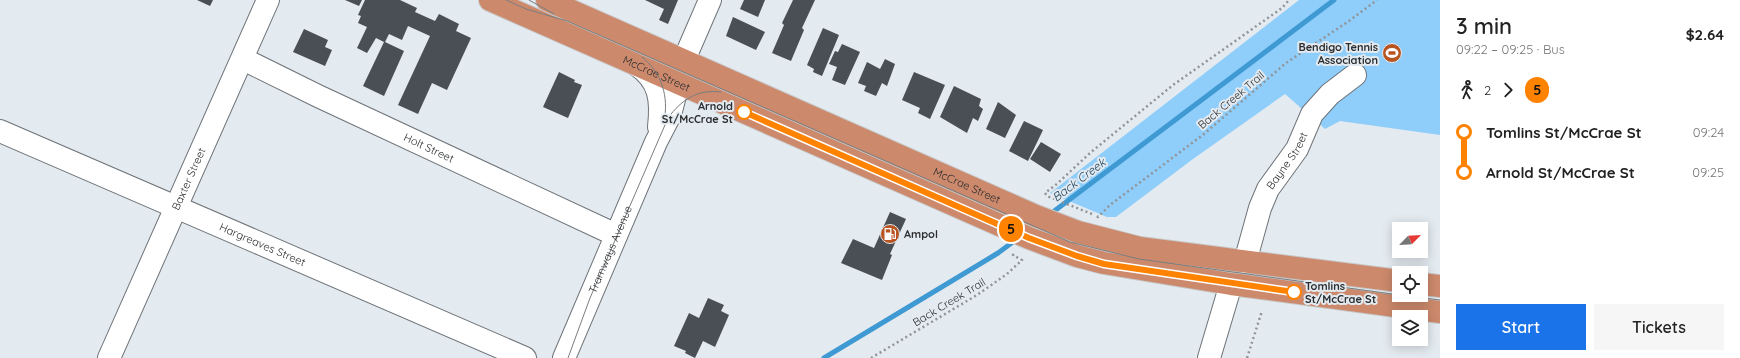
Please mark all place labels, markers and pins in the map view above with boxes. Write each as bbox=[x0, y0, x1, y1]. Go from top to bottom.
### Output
place label: Bendigo Tennis Association bbox=[1298, 40, 1378, 67]
sports icon: Bendigo Tennis Association bbox=[1381, 42, 1403, 64]
place label: Arnold St/McCrae St bbox=[662, 99, 733, 126]
marker: Arnold St/McCrae St bbox=[736, 104, 752, 120]
fuel station icon: Ampol bbox=[879, 223, 901, 245]
place label: Ampol bbox=[904, 227, 938, 241]
place label: Tomlins St/McCrae St bbox=[1305, 279, 1376, 306]
marker: Tomlins St/McCrae St bbox=[1286, 284, 1302, 300]

